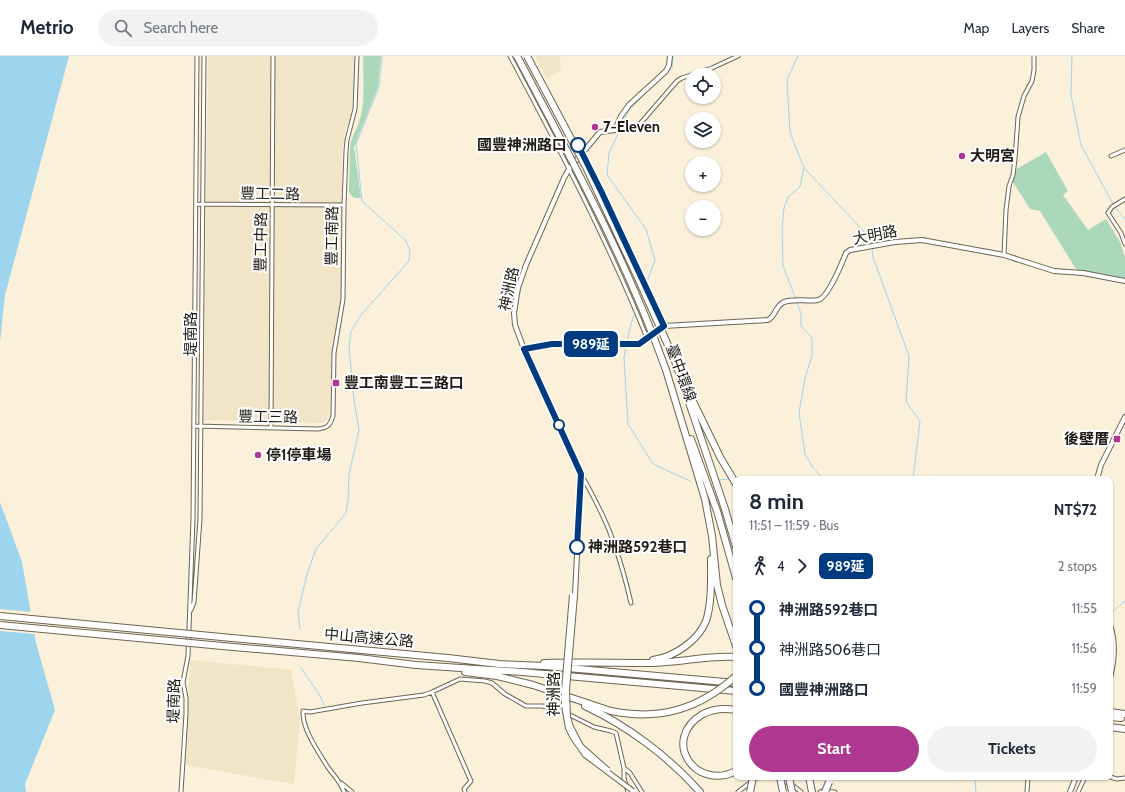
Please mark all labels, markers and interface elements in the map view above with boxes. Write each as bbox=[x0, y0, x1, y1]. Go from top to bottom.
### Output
search box bbox=[98, 10, 378, 46]
text: Metrio bbox=[20, 16, 74, 39]
icon: search bbox=[112, 17, 134, 39]
text: Search here bbox=[144, 19, 218, 37]
text: Map bbox=[964, 19, 989, 37]
text: Layers bbox=[1011, 19, 1049, 37]
text: Share bbox=[1071, 19, 1105, 37]
map controls bbox=[685, 68, 721, 236]
button: locate bbox=[685, 68, 721, 104]
button: layers bbox=[685, 112, 721, 148]
place label: 7-Eleven bbox=[603, 118, 660, 136]
marker: 7-Eleven bbox=[590, 122, 600, 132]
place label: 國豐神洲路口 bbox=[477, 136, 567, 154]
marker: 國豐神洲路口 bbox=[570, 137, 586, 153]
place label: 大明宮 bbox=[970, 147, 1015, 165]
marker: 大明宮 bbox=[957, 151, 967, 161]
button: + bbox=[685, 156, 721, 192]
street label: 豐工二路 bbox=[240, 184, 300, 204]
button: − bbox=[685, 200, 721, 236]
street label: 豐工南路 bbox=[322, 206, 342, 266]
street label: 豐工中路 bbox=[251, 212, 271, 272]
street label: 大明路 bbox=[851, 222, 899, 248]
street label: 神洲路 bbox=[496, 265, 522, 313]
street label: 堤南路 bbox=[182, 311, 200, 357]
line badge: 989延 bbox=[563, 331, 619, 357]
text: 989延 bbox=[572, 335, 610, 353]
street label: 臺中環線 bbox=[662, 342, 700, 404]
place label: 豐工南豐工三路口 bbox=[344, 374, 464, 392]
marker: 豐工南豐工三路口 bbox=[331, 378, 341, 388]
street label: 豐工三路 bbox=[238, 407, 298, 427]
unlabelled marker bbox=[553, 419, 565, 431]
place label: 後壁厝 bbox=[1064, 430, 1109, 448]
marker: 後壁厝 bbox=[1112, 434, 1122, 444]
place label: 停1停車場 bbox=[266, 446, 332, 464]
marker: 停1停車場 bbox=[253, 450, 263, 460]
text: 8 min bbox=[749, 488, 804, 515]
text: NT$72 bbox=[1054, 501, 1097, 519]
text: 11:51 – 11:59 · Bus bbox=[749, 517, 839, 533]
place label: 神洲路592巷口 bbox=[588, 538, 687, 556]
marker: 神洲路592巷口 bbox=[569, 539, 585, 555]
icon: walk bbox=[749, 555, 771, 577]
icon: forward bbox=[791, 555, 813, 577]
text: 989延 bbox=[827, 557, 865, 575]
text: 4 bbox=[777, 558, 785, 574]
text: 2 stops bbox=[1058, 558, 1097, 574]
text: 11:55 bbox=[1072, 600, 1097, 616]
text: 神洲路592巷口 bbox=[779, 601, 878, 619]
street label: 中山高速公路 bbox=[323, 625, 415, 651]
text: 11:56 bbox=[1071, 640, 1097, 656]
text: 神洲路506巷口 bbox=[779, 641, 881, 659]
street label: 神洲路 bbox=[545, 671, 563, 717]
street label: 堤南路 bbox=[165, 678, 183, 724]
text: 11:59 bbox=[1071, 680, 1097, 696]
text: 國豐神洲路口 bbox=[779, 681, 869, 699]
button: Start bbox=[749, 726, 919, 772]
button: Tickets bbox=[927, 726, 1097, 772]

